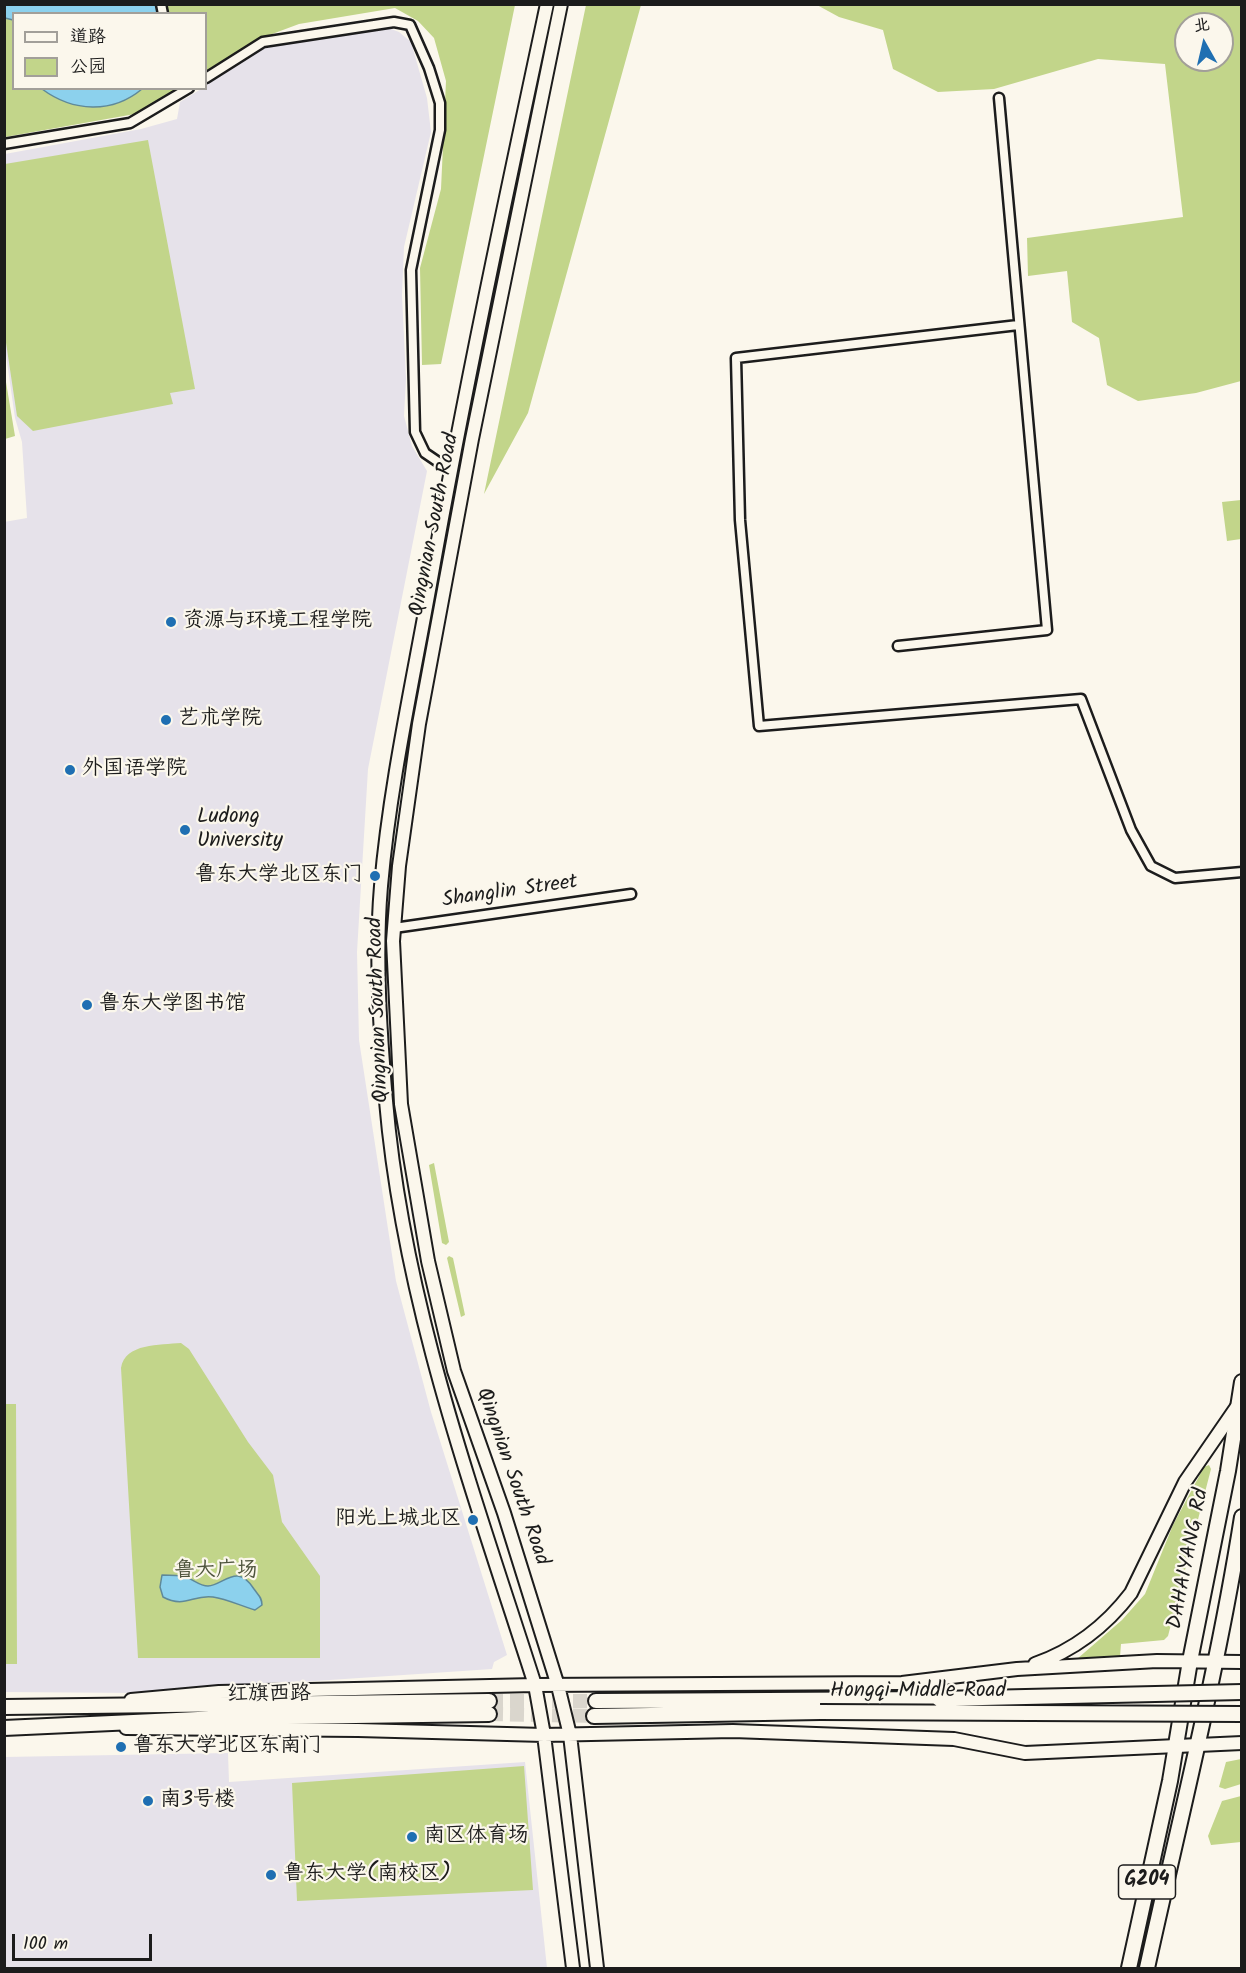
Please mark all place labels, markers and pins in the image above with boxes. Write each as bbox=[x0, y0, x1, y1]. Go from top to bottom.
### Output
place label: 资源与环境工程学院 bbox=[183, 609, 372, 635]
marker: 资源与环境工程学院 bbox=[164, 615, 178, 629]
place label: 艺术学院 bbox=[178, 707, 262, 733]
marker: 艺术学院 bbox=[159, 713, 173, 727]
place label: 外国语学院 bbox=[82, 757, 187, 783]
marker: 外国语学院 bbox=[63, 763, 77, 777]
place label: Ludong University bbox=[197, 805, 283, 855]
marker: Ludong University bbox=[178, 823, 192, 837]
place label: 鲁东大学北区东门 bbox=[195, 863, 363, 889]
marker: 鲁东大学北区东门 bbox=[368, 869, 382, 883]
place label: 鲁东大学图书馆 bbox=[99, 992, 246, 1018]
marker: 鲁东大学图书馆 bbox=[80, 998, 94, 1012]
place label: 阳光上城北区 bbox=[335, 1507, 461, 1533]
marker: 阳光上城北区 bbox=[466, 1513, 480, 1527]
place label: 鲁东大学北区东南门 bbox=[133, 1734, 322, 1760]
marker: 鲁东大学北区东南门 bbox=[114, 1740, 128, 1754]
place label: 南3号楼 bbox=[160, 1788, 235, 1814]
marker: 南3号楼 bbox=[141, 1794, 155, 1808]
place label: 南区体育场 bbox=[424, 1824, 529, 1850]
marker: 南区体育场 bbox=[405, 1830, 419, 1844]
place label: 鲁东大学(南校区) bbox=[283, 1862, 451, 1888]
marker: 鲁东大学(南校区) bbox=[264, 1868, 278, 1882]

